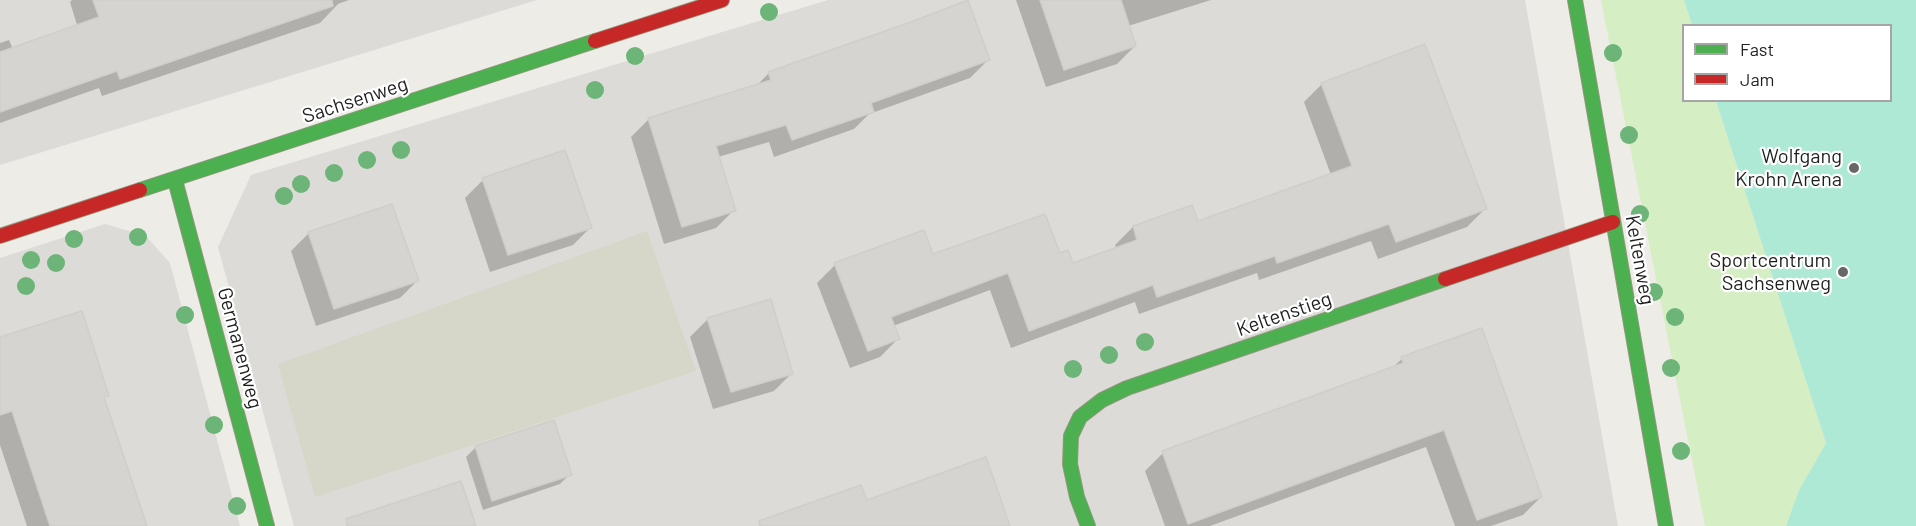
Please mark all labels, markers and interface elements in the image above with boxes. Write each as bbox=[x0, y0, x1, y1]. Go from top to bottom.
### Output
legend bbox=[1682, 24, 1892, 102]
text: Fast bbox=[1740, 38, 1774, 60]
text: Jam bbox=[1740, 68, 1774, 90]
street label: Sachsenweg bbox=[299, 72, 411, 128]
place label: Wolfgang Krohn Arena bbox=[1735, 144, 1842, 191]
marker: Wolfgang Krohn Arena bbox=[1847, 161, 1861, 175]
street label: Keltenweg bbox=[1620, 213, 1660, 307]
place label: Sportcentrum Sachsenweg bbox=[1709, 248, 1831, 295]
marker: Sportcentrum Sachsenweg bbox=[1836, 265, 1850, 279]
street label: Germanenweg bbox=[212, 285, 268, 411]
street label: Keltenstieg bbox=[1233, 287, 1335, 341]

